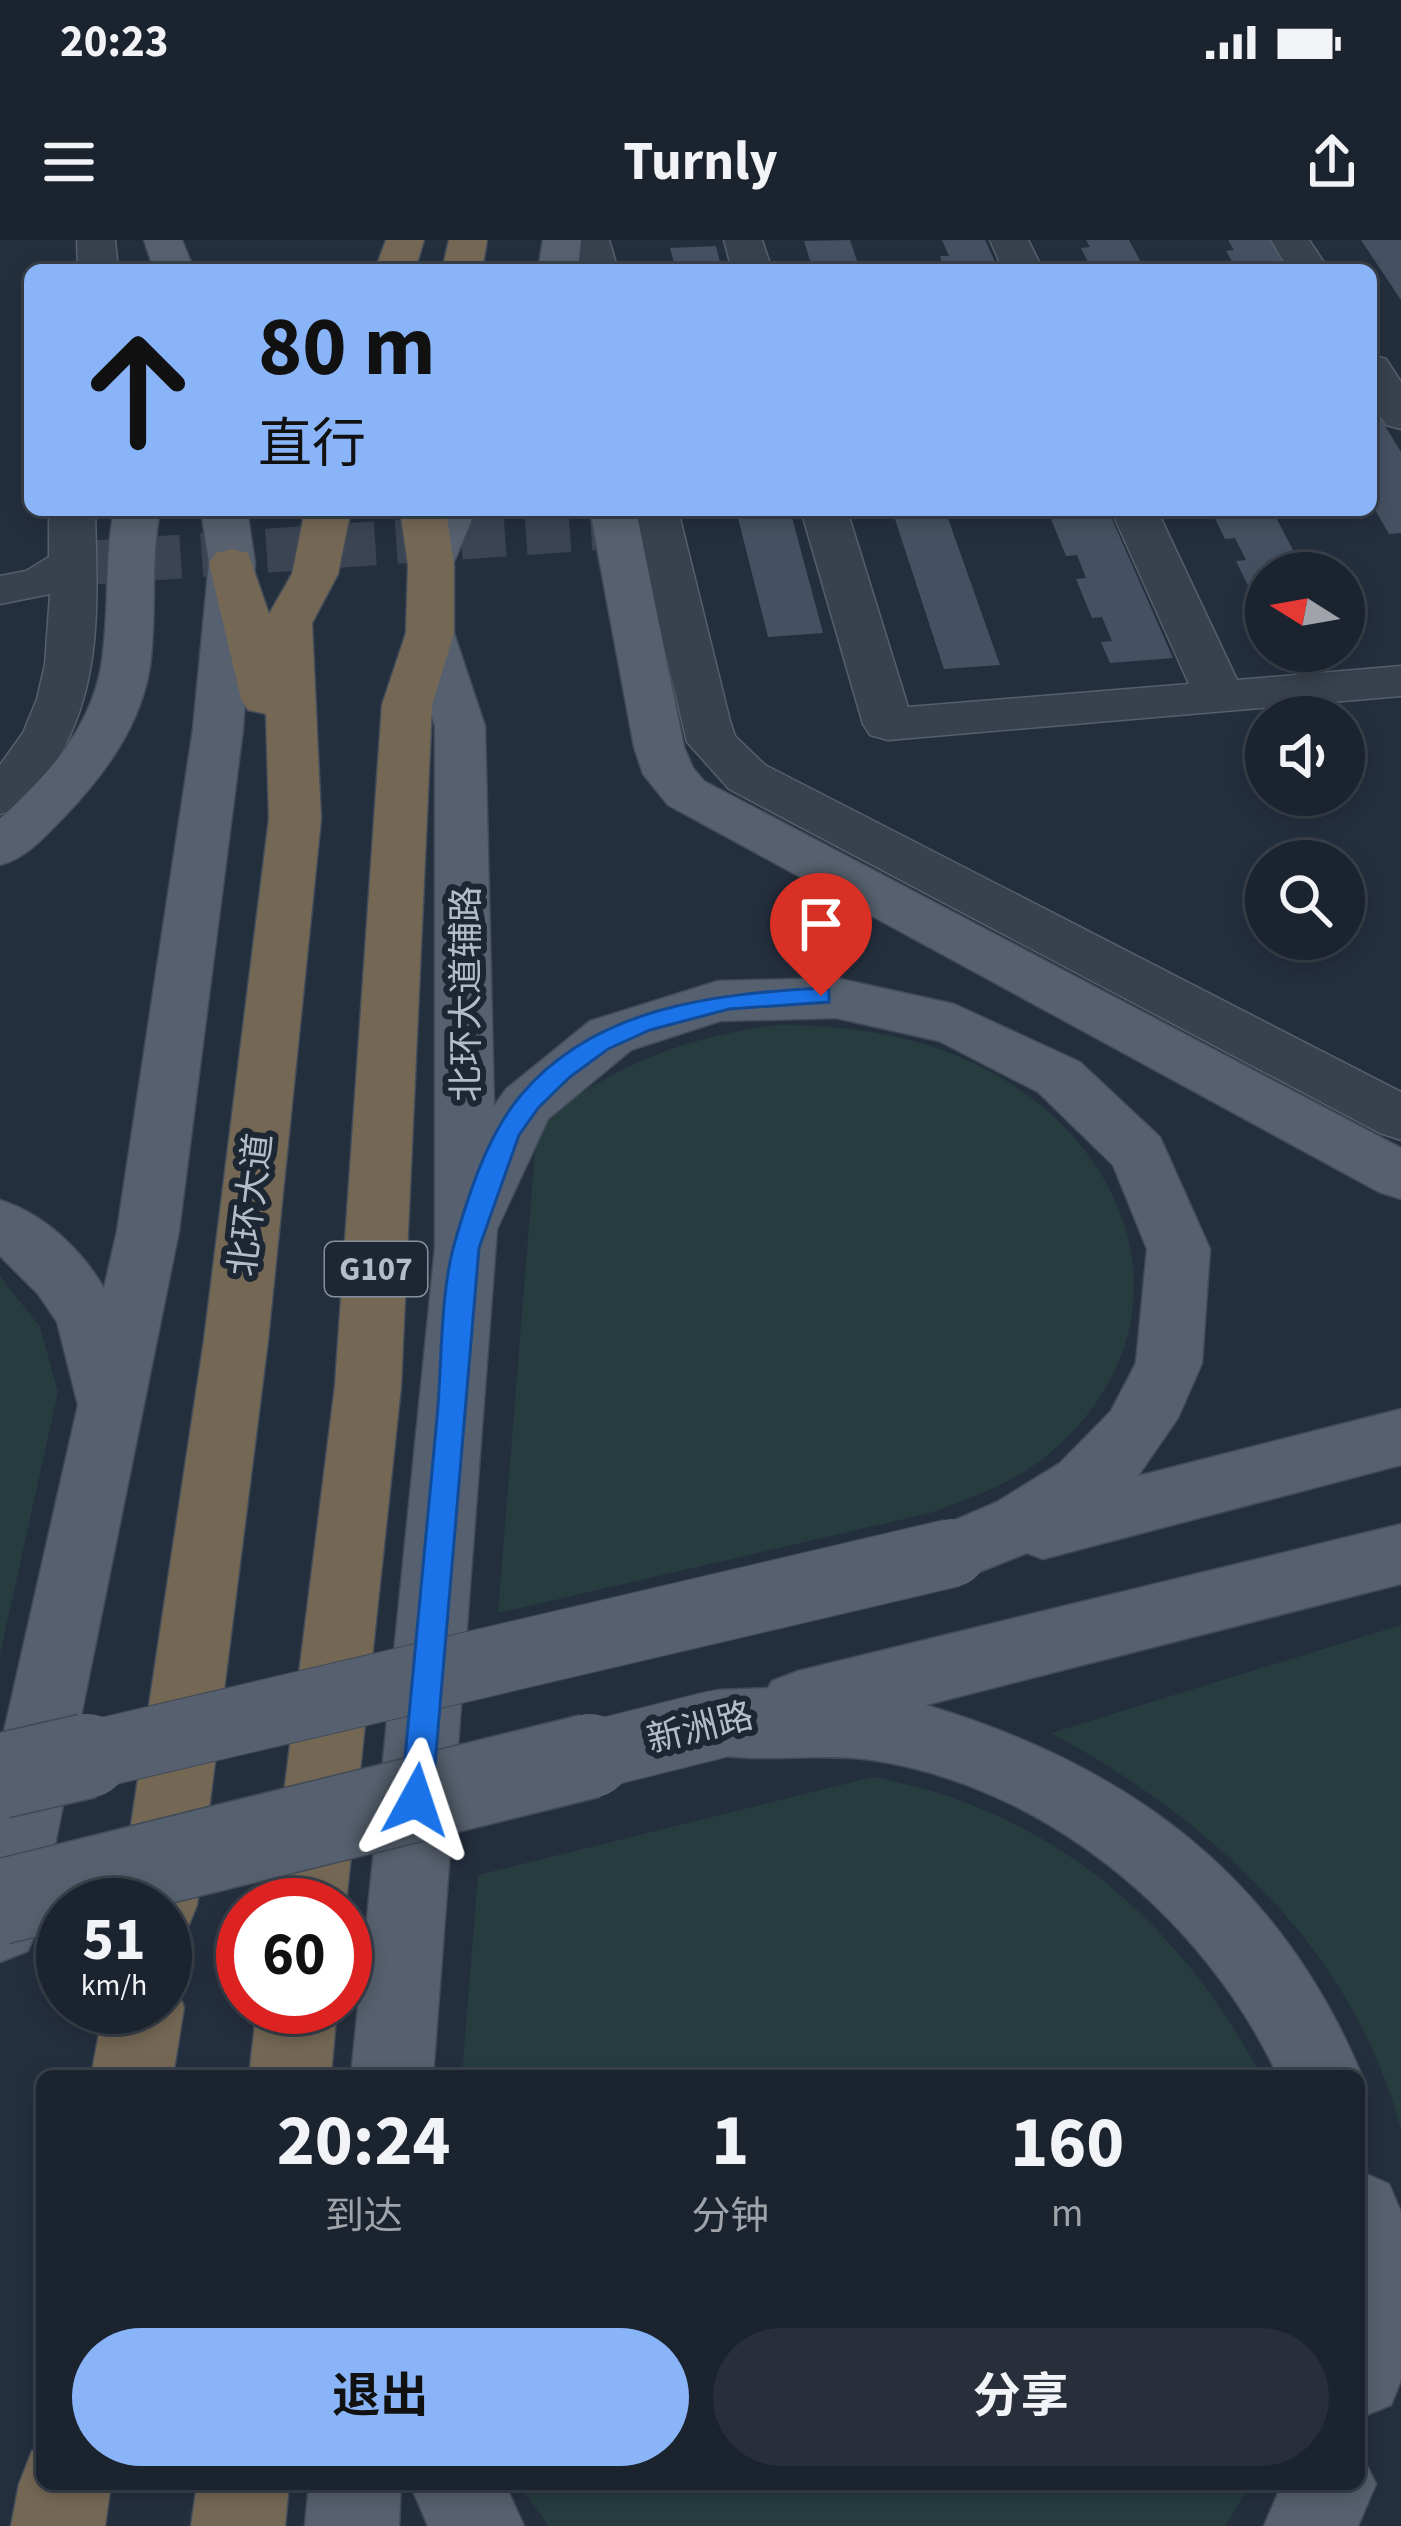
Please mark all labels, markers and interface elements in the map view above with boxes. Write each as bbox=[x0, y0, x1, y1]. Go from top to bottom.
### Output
text: 20:23 bbox=[60, 10, 169, 74]
text: Turnly bbox=[623, 124, 778, 201]
icon: menu bbox=[36, 129, 102, 195]
icon: share bbox=[1299, 129, 1365, 195]
text: 80 m bbox=[258, 288, 436, 408]
icon: ahead bbox=[60, 312, 216, 468]
text: 直行 bbox=[258, 407, 366, 484]
north arrow bbox=[1245, 552, 1365, 672]
map controls bbox=[1245, 552, 1365, 960]
button: sound bbox=[1245, 696, 1365, 816]
button: search bbox=[1245, 840, 1365, 960]
pin bbox=[770, 873, 872, 996]
street label: 北环大道辅路 bbox=[441, 886, 492, 1102]
icon: arrive bbox=[788, 891, 854, 957]
street label: 北环大道 bbox=[217, 1130, 285, 1280]
road number: G107 bbox=[325, 1242, 427, 1296]
street label: 新洲路 bbox=[641, 1690, 759, 1766]
position arrow bbox=[353, 1737, 479, 1863]
speed limit sign: 60 bbox=[216, 1878, 372, 2034]
text: 51 bbox=[82, 1898, 146, 1983]
text: km/h bbox=[81, 1964, 147, 2007]
text: 20:24 bbox=[277, 2090, 450, 2193]
text: 1 bbox=[711, 2090, 749, 2193]
text: 160 bbox=[1010, 2092, 1124, 2195]
text: m bbox=[1051, 2186, 1083, 2242]
text: 到达 bbox=[325, 2189, 403, 2245]
text: 分钟 bbox=[691, 2189, 769, 2245]
button: 退出 bbox=[72, 2328, 689, 2466]
button: 分享 bbox=[713, 2328, 1329, 2466]

